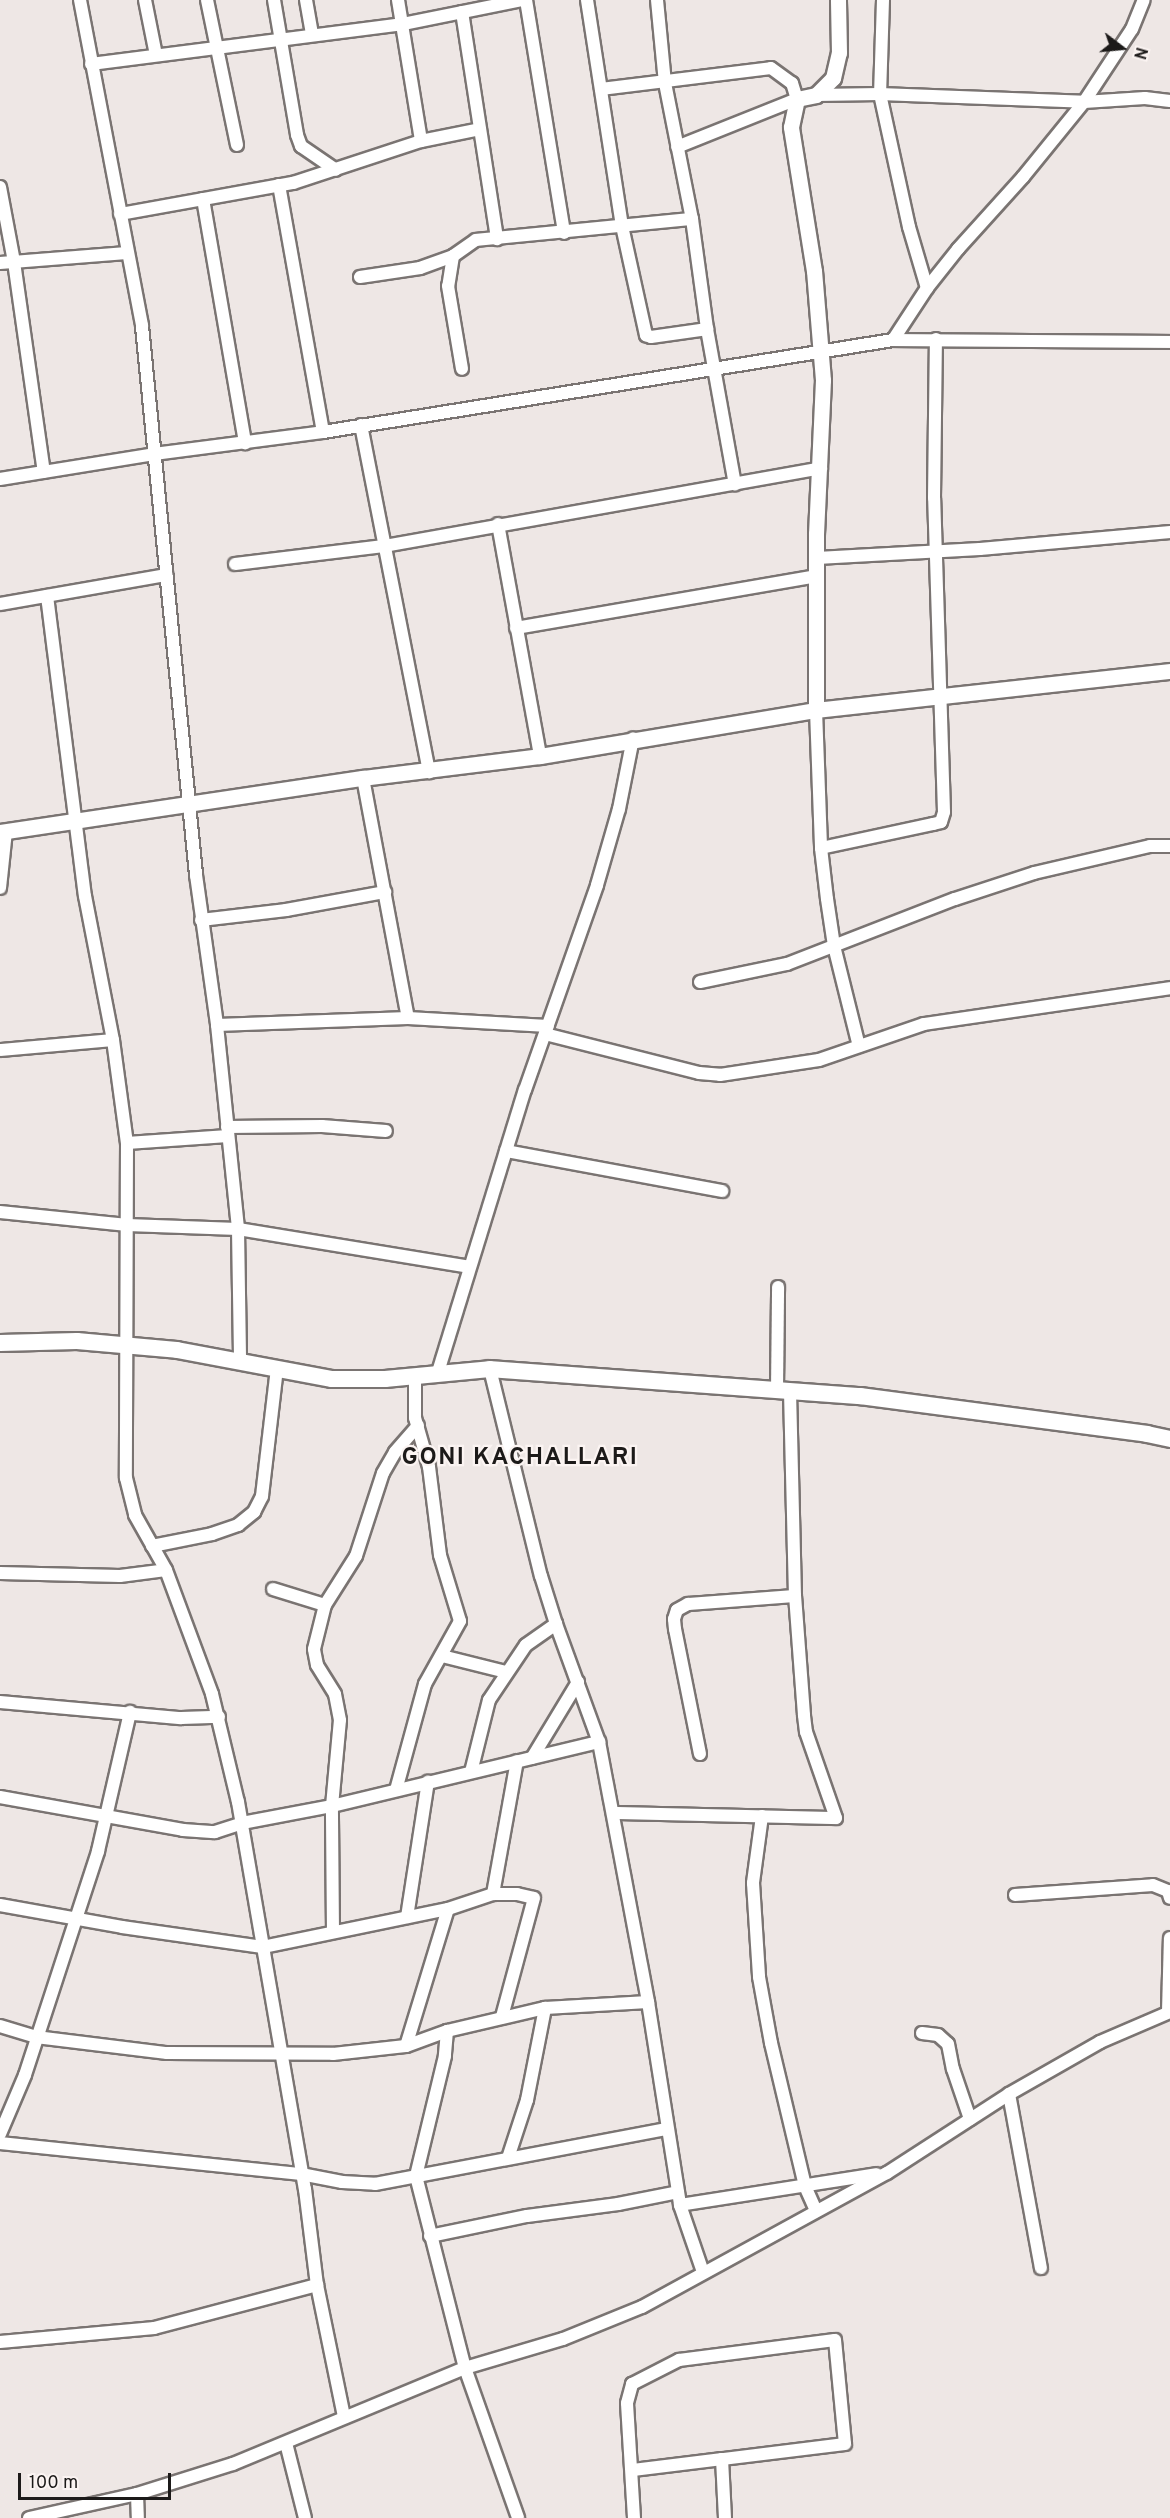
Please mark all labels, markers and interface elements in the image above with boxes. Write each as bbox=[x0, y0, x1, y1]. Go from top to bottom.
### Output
north arrow bbox=[1092, 18, 1152, 78]
text: N bbox=[1128, 45, 1151, 61]
district label: GONI KACHALLARI bbox=[402, 1445, 638, 1473]
scale bar bbox=[21, 2461, 174, 2499]
text: 100 m bbox=[29, 2472, 78, 2495]

